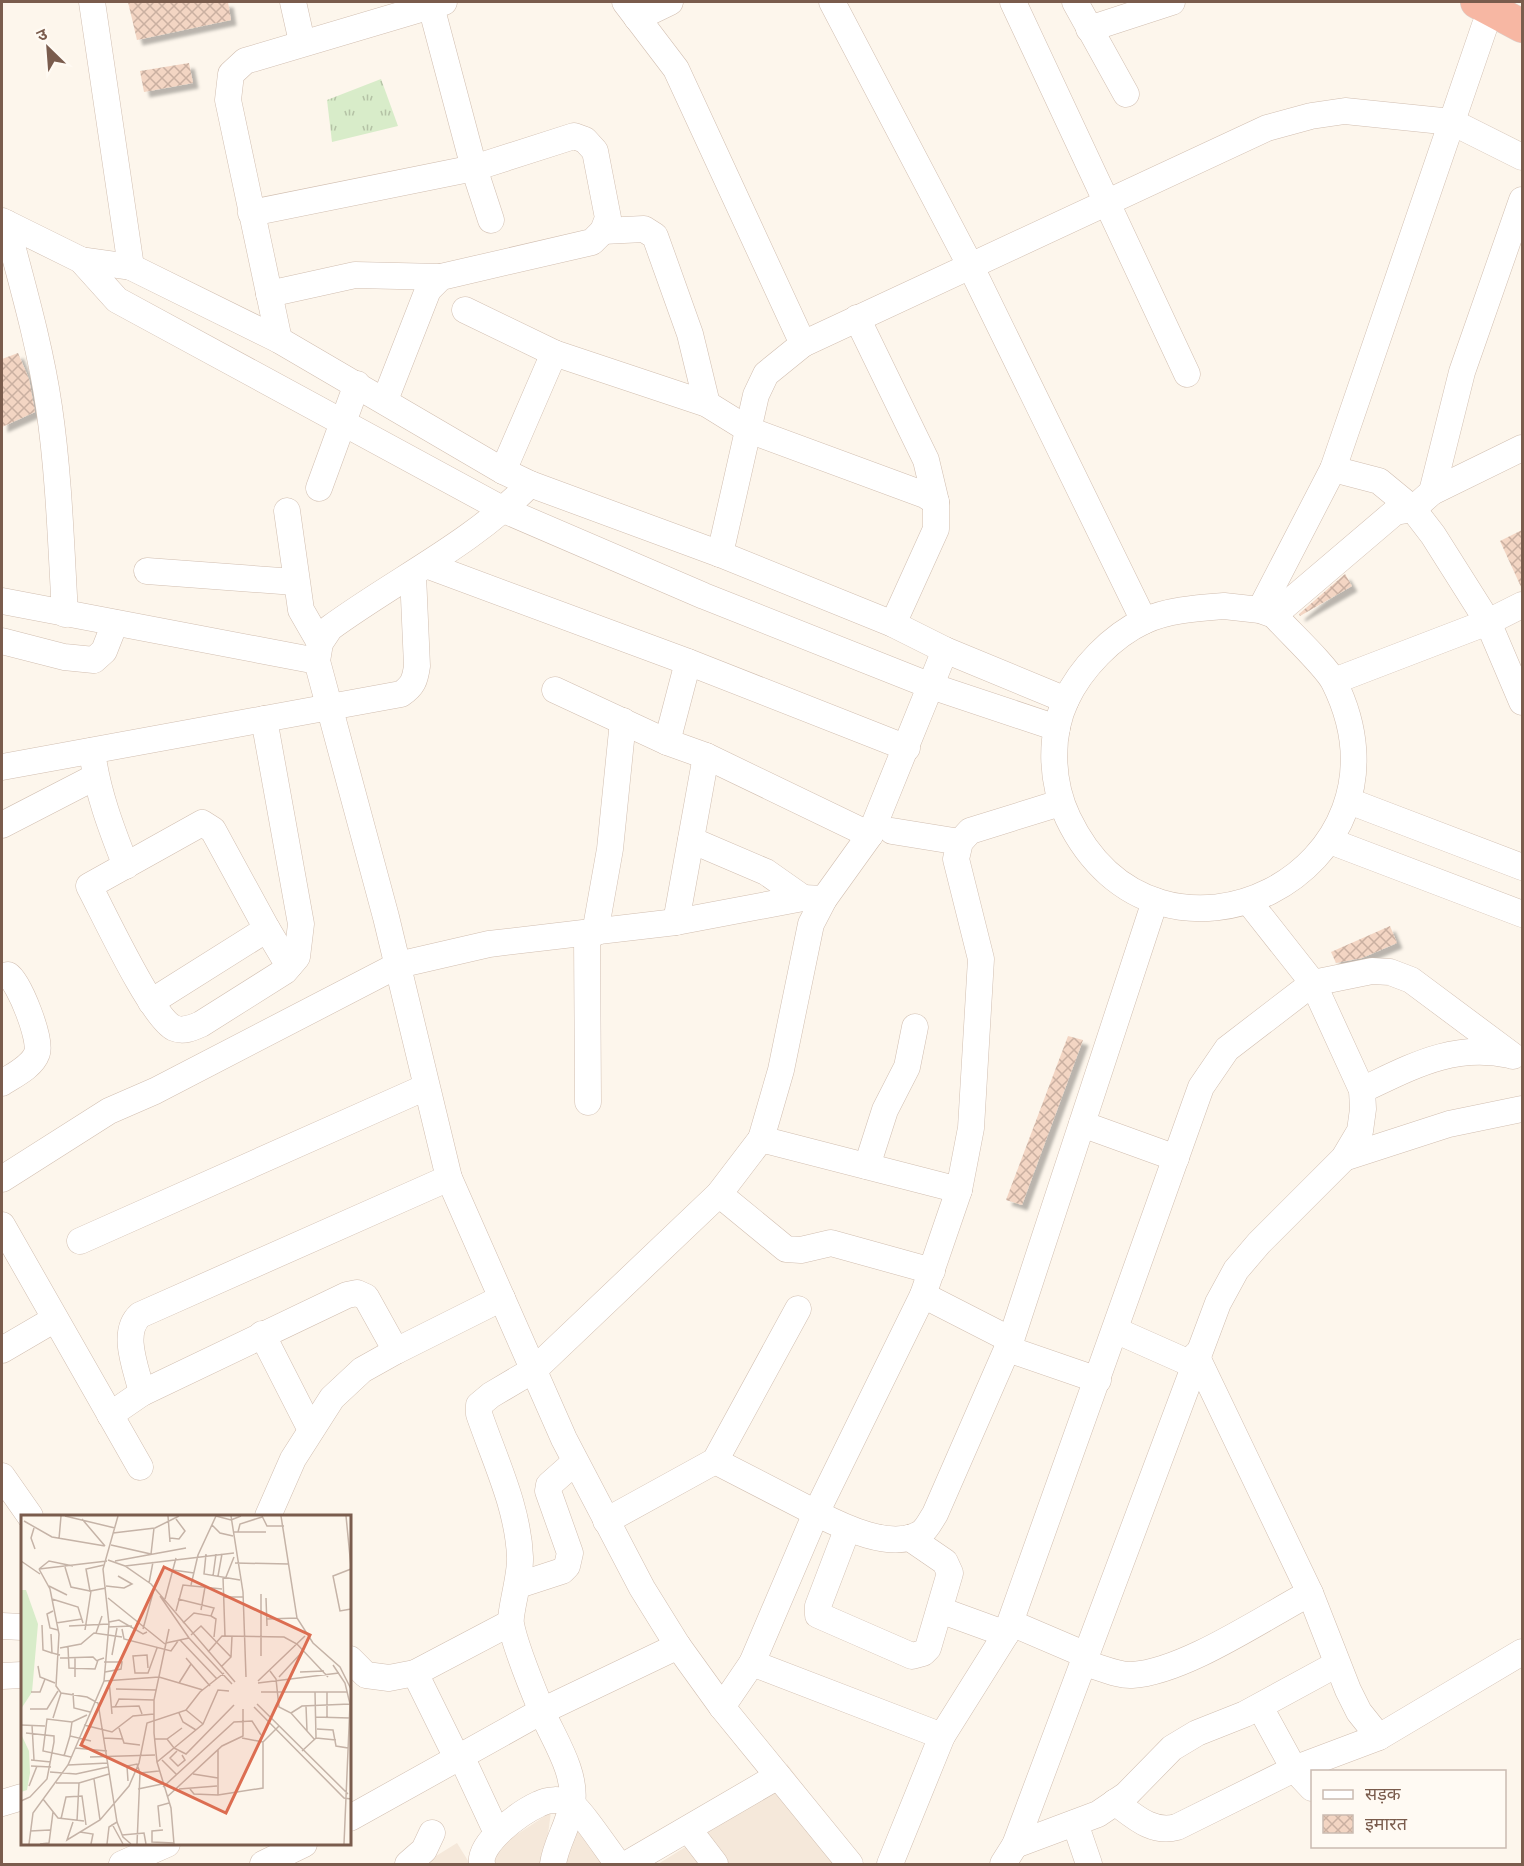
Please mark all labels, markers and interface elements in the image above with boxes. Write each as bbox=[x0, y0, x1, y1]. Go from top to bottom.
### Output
north arrow bbox=[18, 18, 78, 78]
text: उ bbox=[33, 23, 51, 45]
inset map bbox=[21, 1515, 351, 1845]
legend bbox=[1311, 1770, 1506, 1848]
text: सड़क bbox=[1365, 1782, 1402, 1805]
text: इमारत bbox=[1365, 1812, 1408, 1835]

